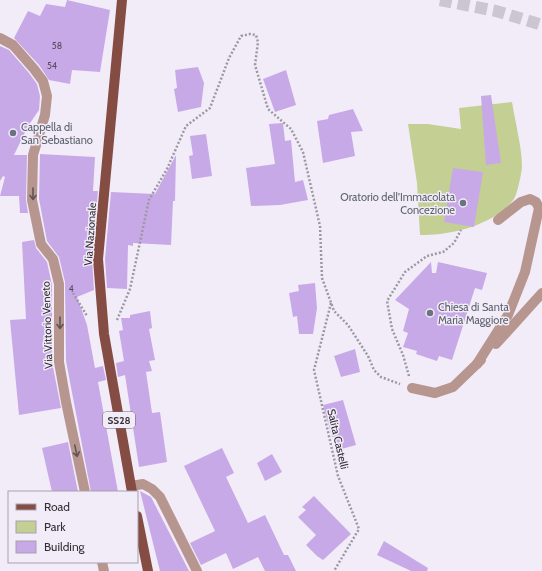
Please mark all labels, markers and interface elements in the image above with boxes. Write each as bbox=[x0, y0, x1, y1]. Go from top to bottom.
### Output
house number: 58 bbox=[52, 40, 62, 51]
house number: 54 bbox=[47, 60, 57, 71]
place label: Cappella di San Sebastiano bbox=[21, 120, 93, 147]
marker: Cappella di San Sebastiano bbox=[8, 128, 18, 138]
one-way arrow bbox=[29, 187, 37, 200]
place label: Oratorio dell'Immacolata Concezione bbox=[340, 190, 456, 217]
marker: Oratorio dell'Immacolata Concezione bbox=[458, 198, 468, 208]
street label: Via Nazionale bbox=[81, 202, 99, 266]
street label: Via Vittorio Veneto bbox=[38, 281, 56, 369]
house number: 4 bbox=[68, 283, 74, 294]
place label: Chiesa di Santa Maria Maggiore bbox=[438, 300, 509, 327]
marker: Chiesa di Santa Maria Maggiore bbox=[425, 308, 435, 318]
one-way arrow bbox=[56, 316, 64, 329]
street label: Salita Castelli bbox=[324, 407, 352, 471]
road number: SS28 bbox=[103, 412, 135, 428]
one-way arrow bbox=[73, 444, 81, 457]
legend bbox=[8, 491, 138, 563]
text: Road bbox=[44, 499, 70, 514]
text: Park bbox=[44, 519, 66, 534]
text: Building bbox=[44, 539, 86, 554]

